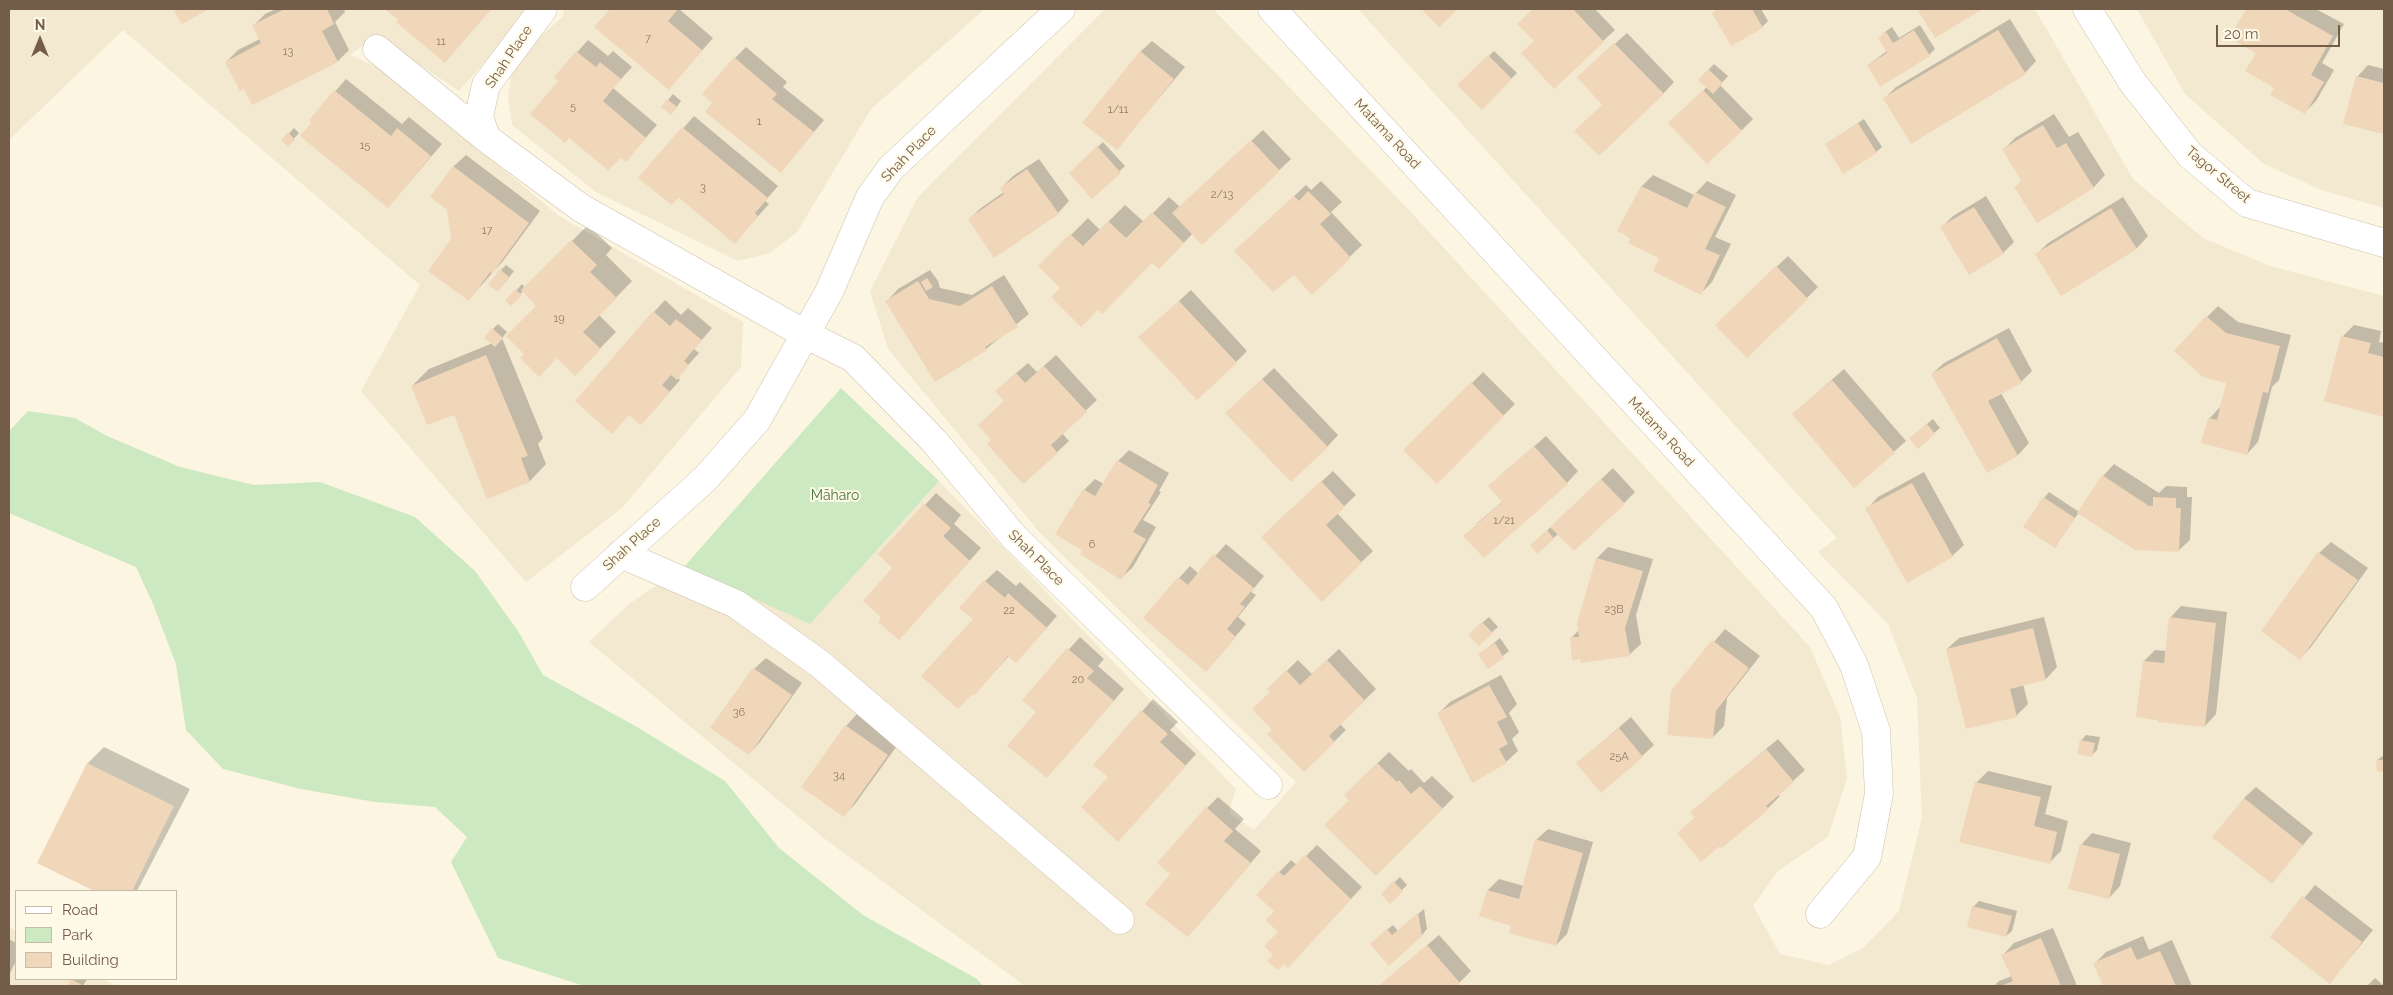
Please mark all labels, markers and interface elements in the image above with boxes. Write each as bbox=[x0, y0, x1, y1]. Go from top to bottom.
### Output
north arrow bbox=[15, 15, 65, 65]
scale bar bbox=[2218, 15, 2342, 47]
text: N bbox=[35, 17, 45, 33]
street label: Shah Place bbox=[482, 22, 536, 92]
text: 20 m bbox=[2224, 25, 2259, 43]
house number: 7 bbox=[645, 32, 651, 46]
house number: 11 bbox=[436, 35, 446, 49]
house number: 13 bbox=[283, 45, 293, 59]
street label: Matama Road bbox=[1350, 95, 1424, 173]
house number: 5 bbox=[570, 100, 576, 114]
house number: 1/11 bbox=[1108, 103, 1128, 117]
house number: 1 bbox=[757, 115, 761, 129]
street label: Shah Place bbox=[878, 122, 940, 186]
house number: 15 bbox=[360, 139, 370, 153]
street label: Tagor Street bbox=[2182, 143, 2254, 207]
house number: 3 bbox=[700, 181, 706, 195]
house number: 2/13 bbox=[1211, 188, 1233, 202]
house number: 17 bbox=[482, 224, 492, 238]
house number: 19 bbox=[553, 312, 565, 326]
street label: Matama Road bbox=[1624, 393, 1698, 471]
park label: Māharo bbox=[811, 488, 859, 504]
street label: Shah Place bbox=[600, 514, 664, 574]
house number: 1/21 bbox=[1493, 514, 1515, 528]
street label: Shah Place bbox=[1005, 527, 1067, 589]
house number: 6 bbox=[1089, 538, 1095, 552]
house number: 23B bbox=[1605, 603, 1623, 617]
house number: 22 bbox=[1003, 604, 1015, 618]
house number: 20 bbox=[1072, 673, 1084, 687]
house number: 36 bbox=[733, 706, 745, 720]
house number: 25A bbox=[1609, 750, 1629, 764]
house number: 34 bbox=[833, 769, 845, 783]
legend bbox=[15, 890, 178, 980]
text: Road bbox=[62, 901, 98, 919]
text: Park bbox=[62, 926, 93, 944]
text: Building bbox=[62, 951, 119, 969]

